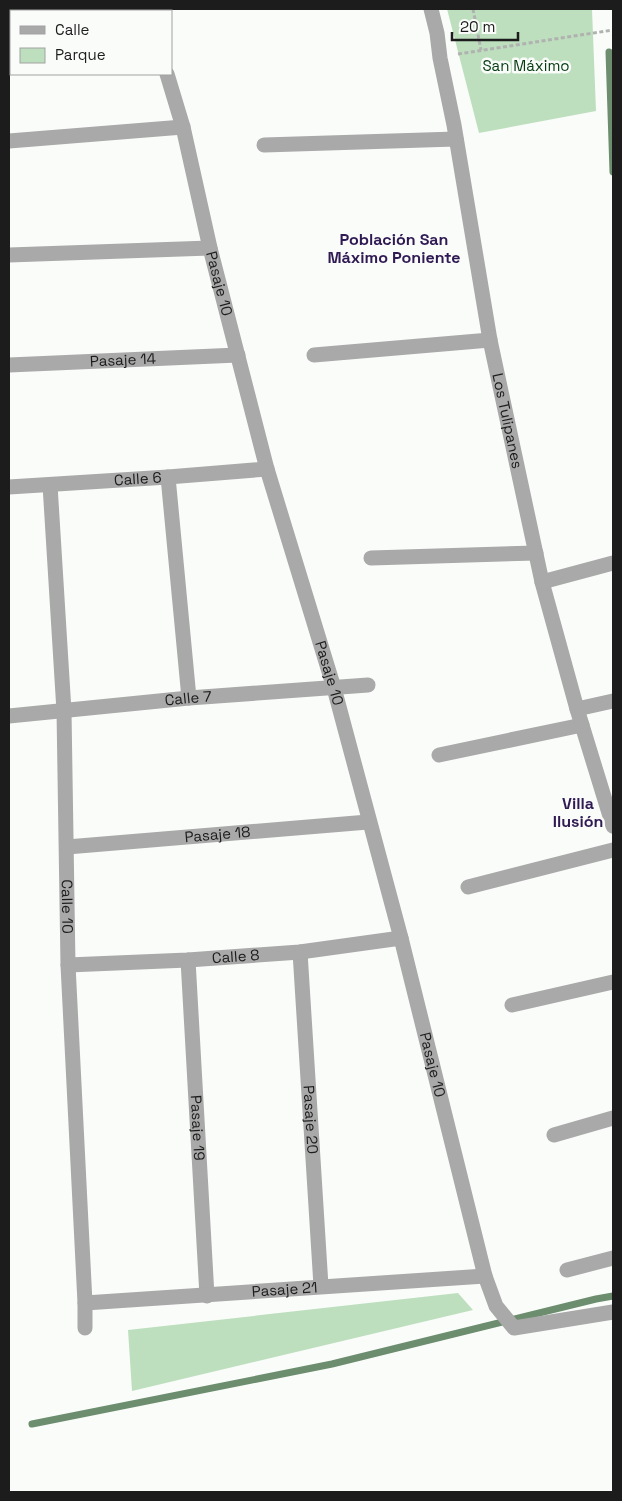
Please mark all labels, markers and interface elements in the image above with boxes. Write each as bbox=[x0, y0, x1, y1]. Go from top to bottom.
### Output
legend bbox=[10, 10, 172, 75]
scale bar bbox=[452, 10, 518, 42]
text: 20 m bbox=[460, 17, 495, 36]
text: Calle bbox=[55, 20, 90, 39]
text: Parque bbox=[55, 45, 106, 64]
park label: San Máximo bbox=[482, 56, 570, 75]
district label: Población San Máximo Poniente bbox=[327, 229, 461, 268]
street label: Pasaje 10 bbox=[202, 249, 237, 318]
street label: Pasaje 14 bbox=[89, 349, 156, 370]
street label: Los Tulipanes bbox=[488, 371, 527, 470]
street label: Calle 6 bbox=[113, 467, 162, 489]
street label: Pasaje 10 bbox=[311, 638, 348, 707]
street label: Calle 7 bbox=[164, 686, 212, 709]
district label: Villa Ilusión bbox=[553, 793, 603, 832]
street label: Pasaje 18 bbox=[184, 822, 251, 846]
street label: Calle 10 bbox=[58, 879, 78, 934]
street label: Calle 8 bbox=[211, 945, 260, 967]
street label: Pasaje 10 bbox=[416, 1030, 450, 1099]
street label: Pasaje 20 bbox=[299, 1085, 323, 1155]
street label: Pasaje 19 bbox=[187, 1094, 209, 1161]
street label: Pasaje 21 bbox=[251, 1277, 318, 1301]

